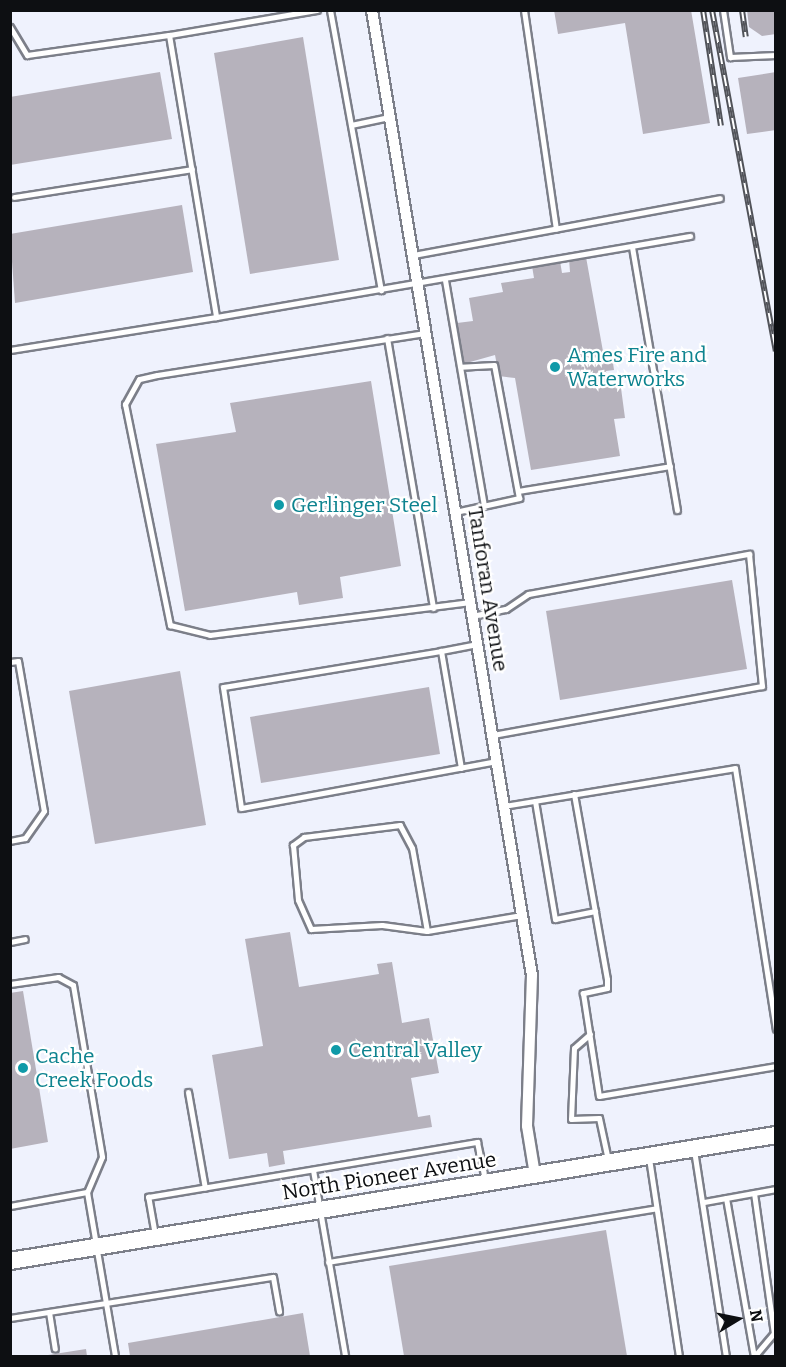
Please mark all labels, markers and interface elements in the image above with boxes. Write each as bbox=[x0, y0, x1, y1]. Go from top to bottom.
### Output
place label: Ames Fire and Waterworks bbox=[567, 342, 707, 392]
marker: Ames Fire and Waterworks bbox=[548, 360, 562, 374]
place label: Gerlinger Steel bbox=[291, 492, 438, 518]
marker: Gerlinger Steel bbox=[272, 498, 286, 512]
street label: Tanforan Avenue bbox=[463, 505, 513, 673]
place label: Central Valley bbox=[348, 1037, 482, 1063]
place label: Cache Creek Foods bbox=[35, 1043, 153, 1093]
marker: Central Valley bbox=[329, 1043, 343, 1057]
marker: Cache Creek Foods bbox=[16, 1061, 30, 1075]
street label: North Pioneer Avenue bbox=[280, 1147, 498, 1205]
north arrow bbox=[708, 1289, 768, 1349]
text: N bbox=[746, 1308, 767, 1324]

